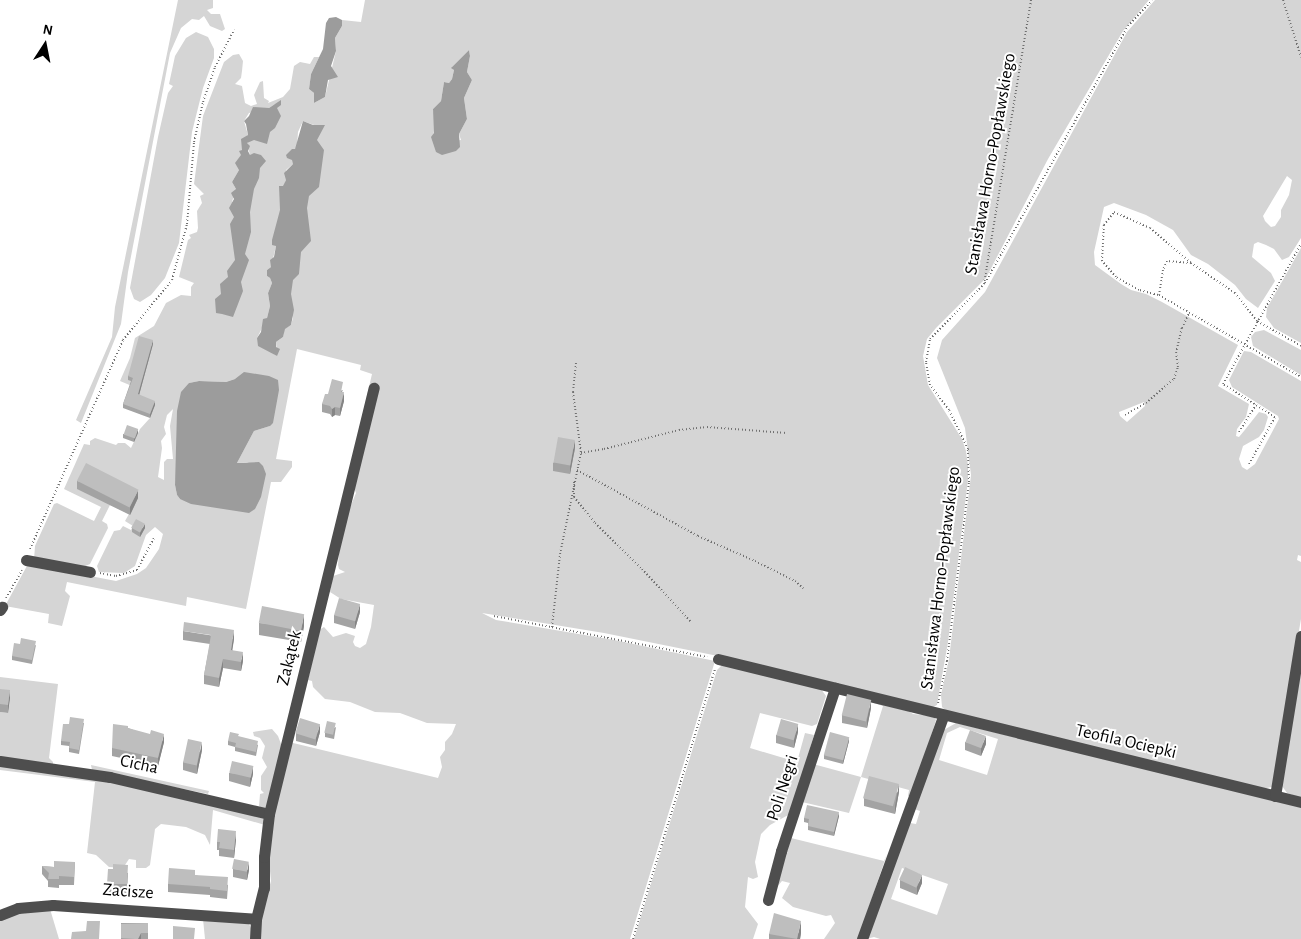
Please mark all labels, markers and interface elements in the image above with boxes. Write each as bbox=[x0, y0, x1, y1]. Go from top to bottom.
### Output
north arrow bbox=[20, 20, 70, 70]
text: N bbox=[42, 22, 54, 38]
street label: Stanisława Horno-Popławskiego bbox=[961, 52, 1021, 276]
street label: Stanisława Horno-Popławskiego bbox=[917, 465, 965, 691]
street label: Zakątek bbox=[273, 628, 307, 688]
street label: Teofila Ociepki bbox=[1073, 720, 1179, 764]
street label: Cicha bbox=[118, 750, 160, 780]
street label: Poli Negri bbox=[762, 752, 804, 824]
street label: Zacisze bbox=[102, 879, 154, 905]

